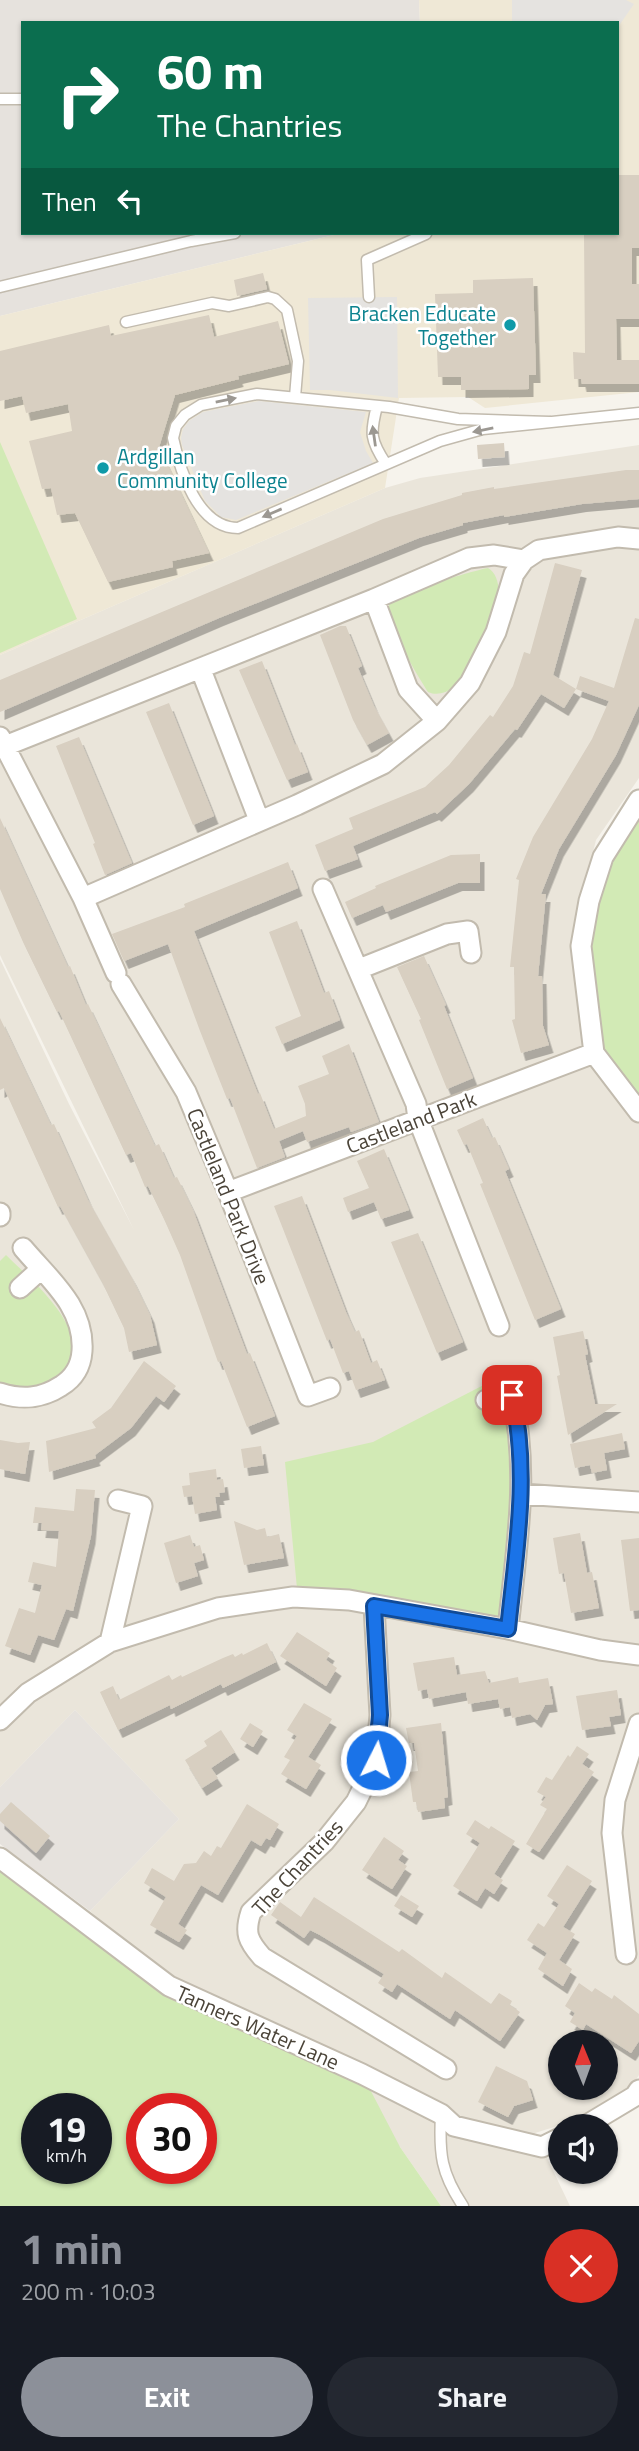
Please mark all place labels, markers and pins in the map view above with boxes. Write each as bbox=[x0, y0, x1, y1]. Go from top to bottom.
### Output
place label: Bracken Educate Together bbox=[348, 297, 496, 353]
marker: Bracken Educate Together bbox=[502, 317, 518, 333]
place label: Ardgillan Community College bbox=[117, 440, 288, 496]
marker: Ardgillan Community College bbox=[95, 460, 111, 476]
pin bbox=[482, 1365, 542, 1425]

